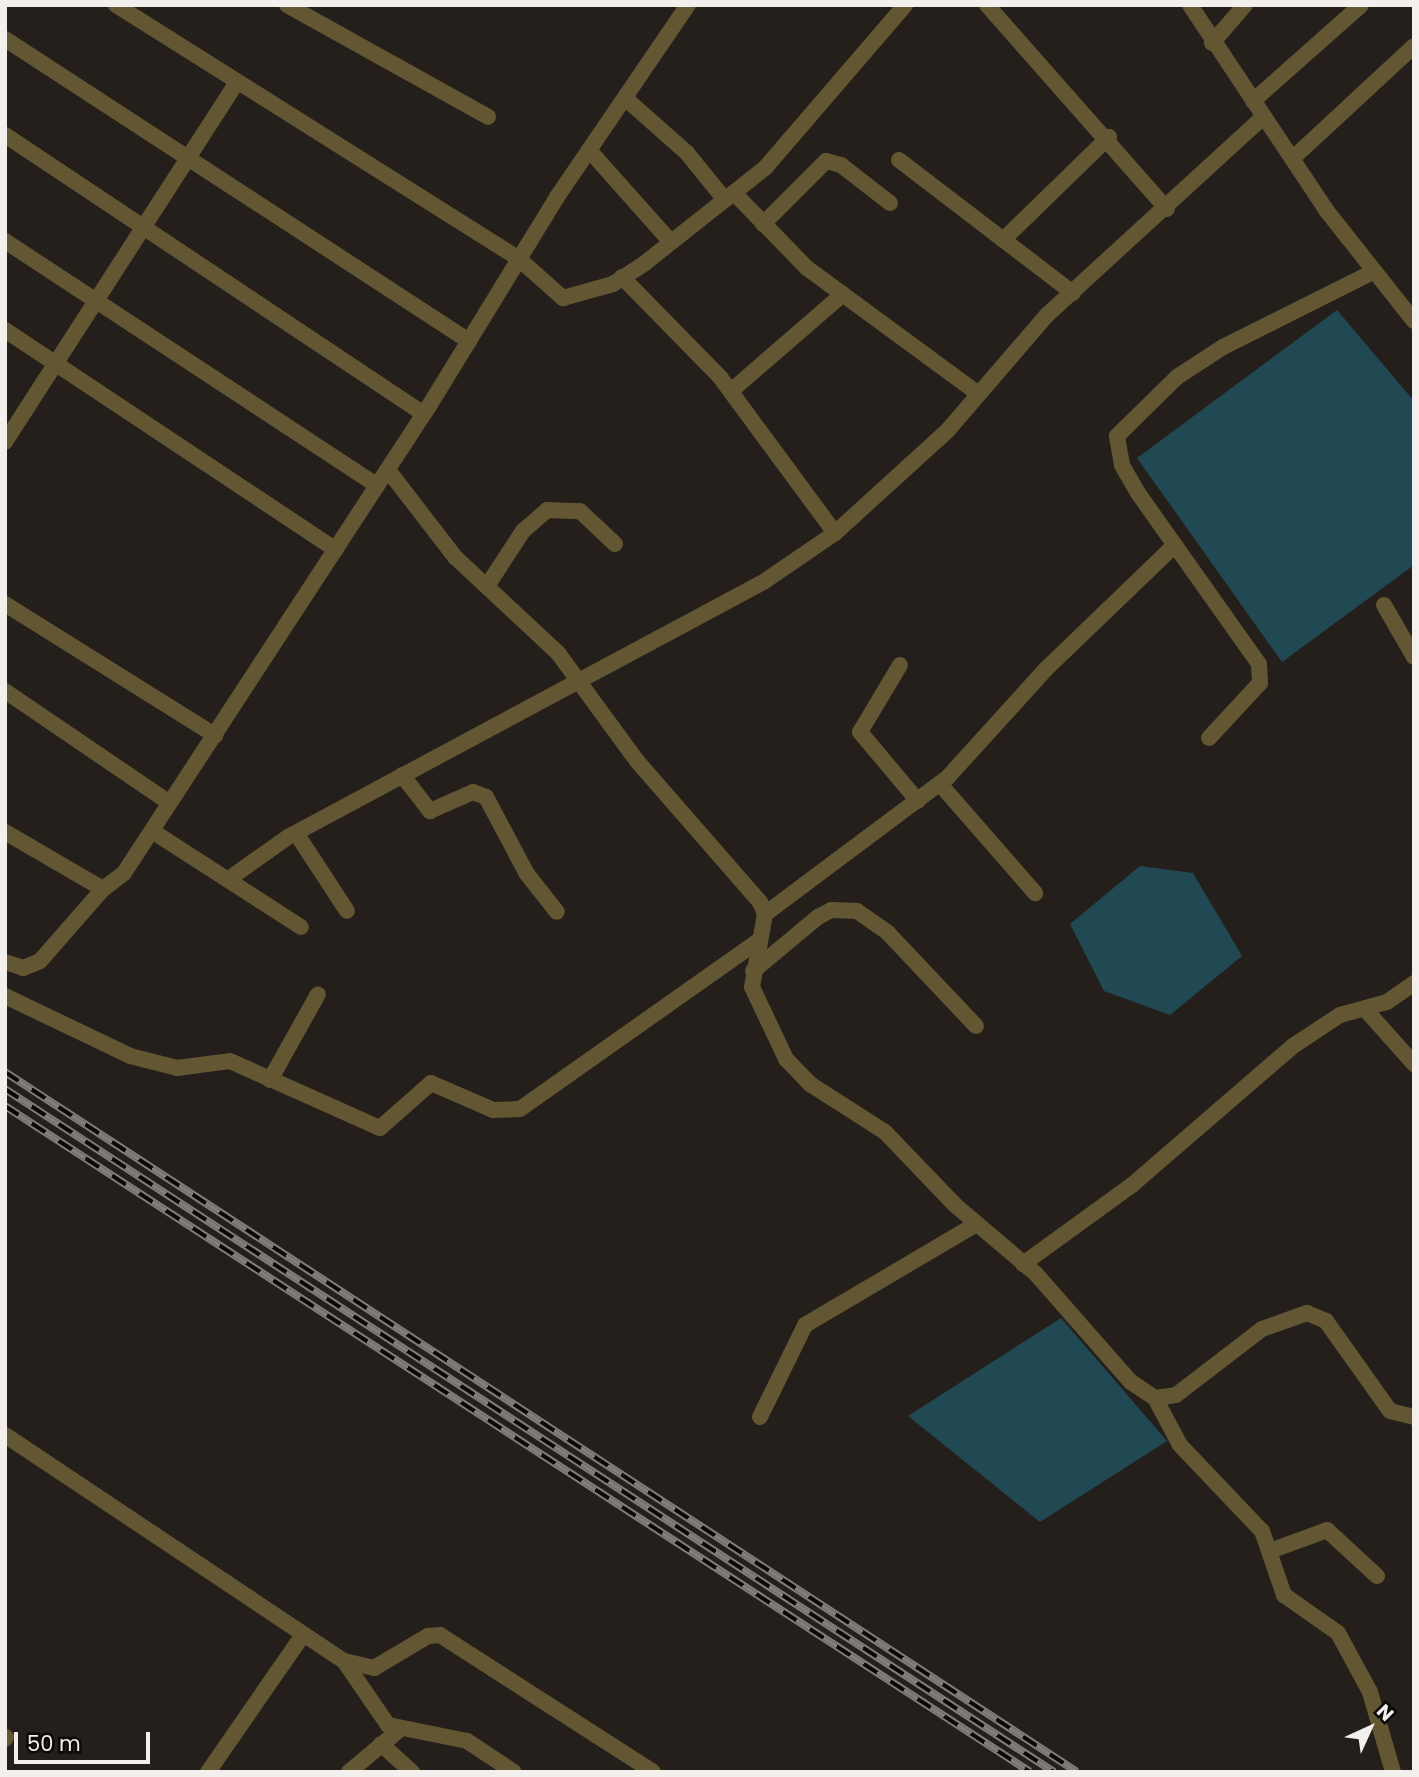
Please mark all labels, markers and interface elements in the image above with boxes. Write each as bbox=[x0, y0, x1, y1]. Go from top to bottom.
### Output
north arrow bbox=[1335, 1693, 1405, 1763]
text: N bbox=[1371, 1698, 1400, 1727]
scale bar bbox=[18, 1718, 154, 1762]
text: 50 m bbox=[27, 1729, 81, 1758]

